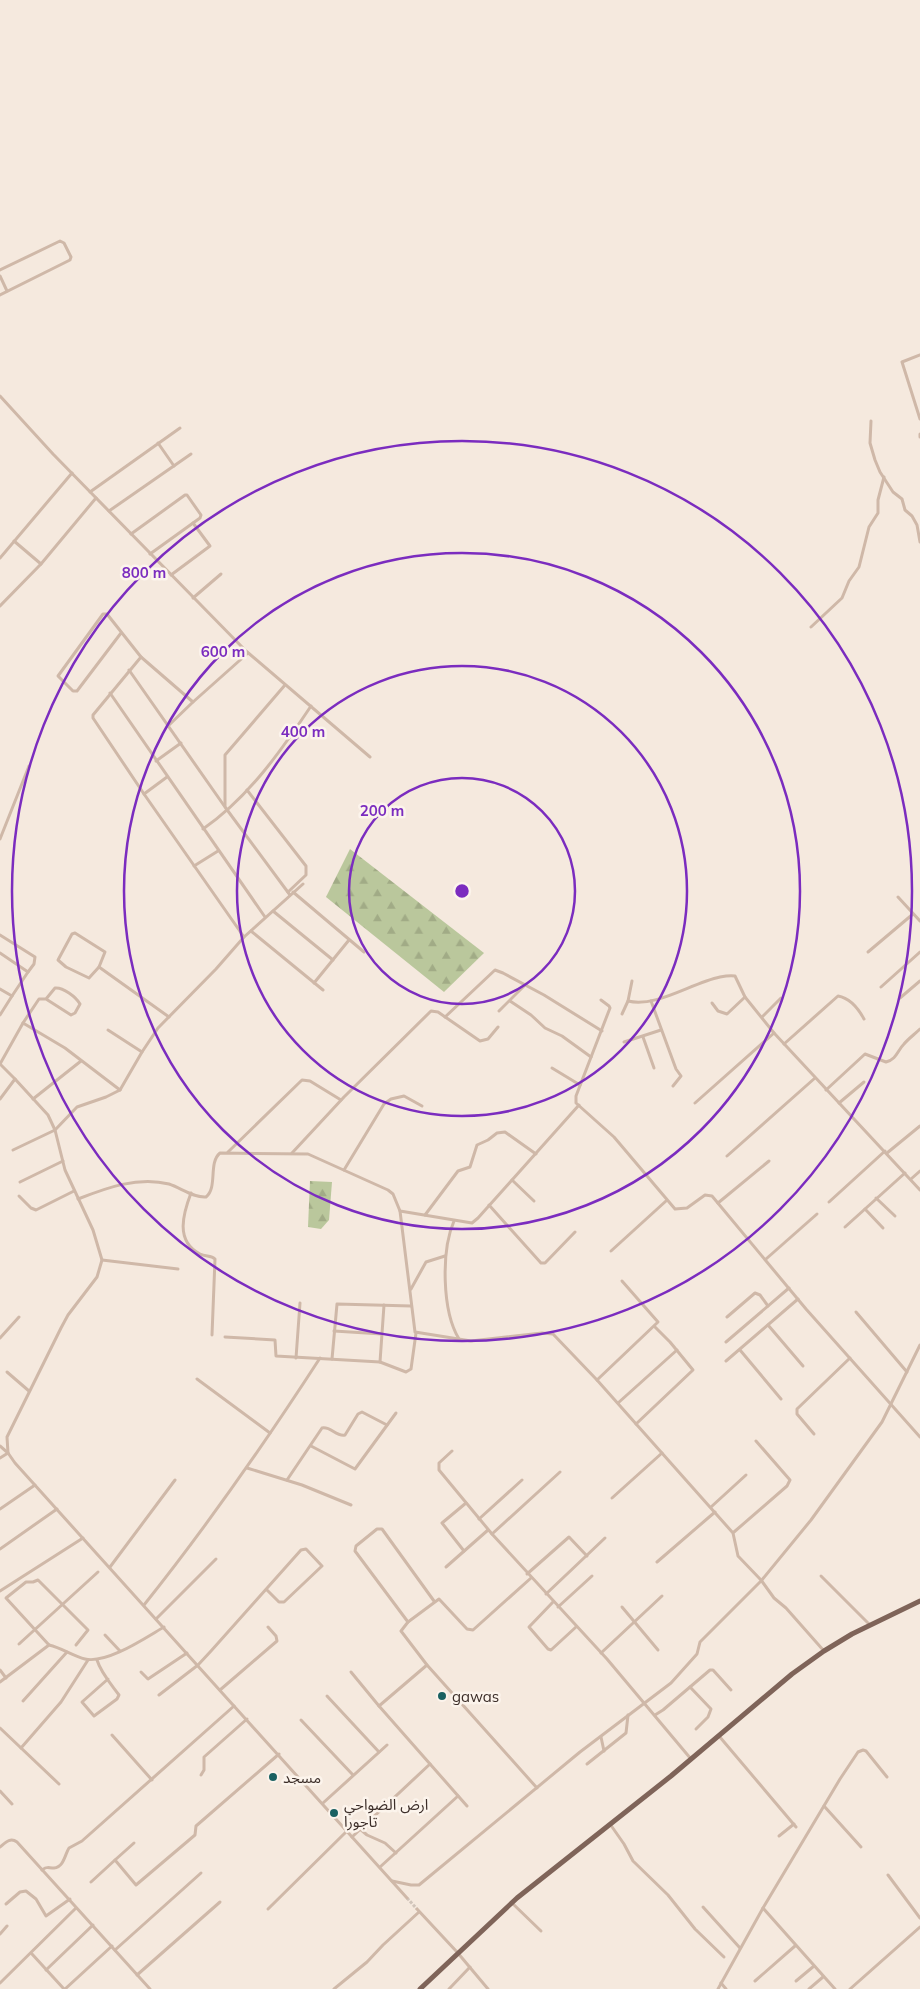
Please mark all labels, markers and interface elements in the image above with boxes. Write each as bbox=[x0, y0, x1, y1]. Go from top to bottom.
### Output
text: 800 m bbox=[122, 563, 166, 582]
text: 600 m bbox=[201, 642, 245, 661]
text: 400 m bbox=[281, 722, 325, 741]
text: 200 m bbox=[360, 801, 404, 820]
centre of rings bbox=[453, 882, 471, 900]
place label: gawas bbox=[452, 1687, 499, 1706]
marker: gawas bbox=[436, 1690, 448, 1702]
place label: مسجد bbox=[283, 1768, 321, 1787]
marker: مسجد bbox=[267, 1771, 279, 1783]
place label: ارض الضواحي تاجورا bbox=[344, 1795, 428, 1831]
marker: ارض الضواحي تاجورا bbox=[328, 1807, 340, 1819]

